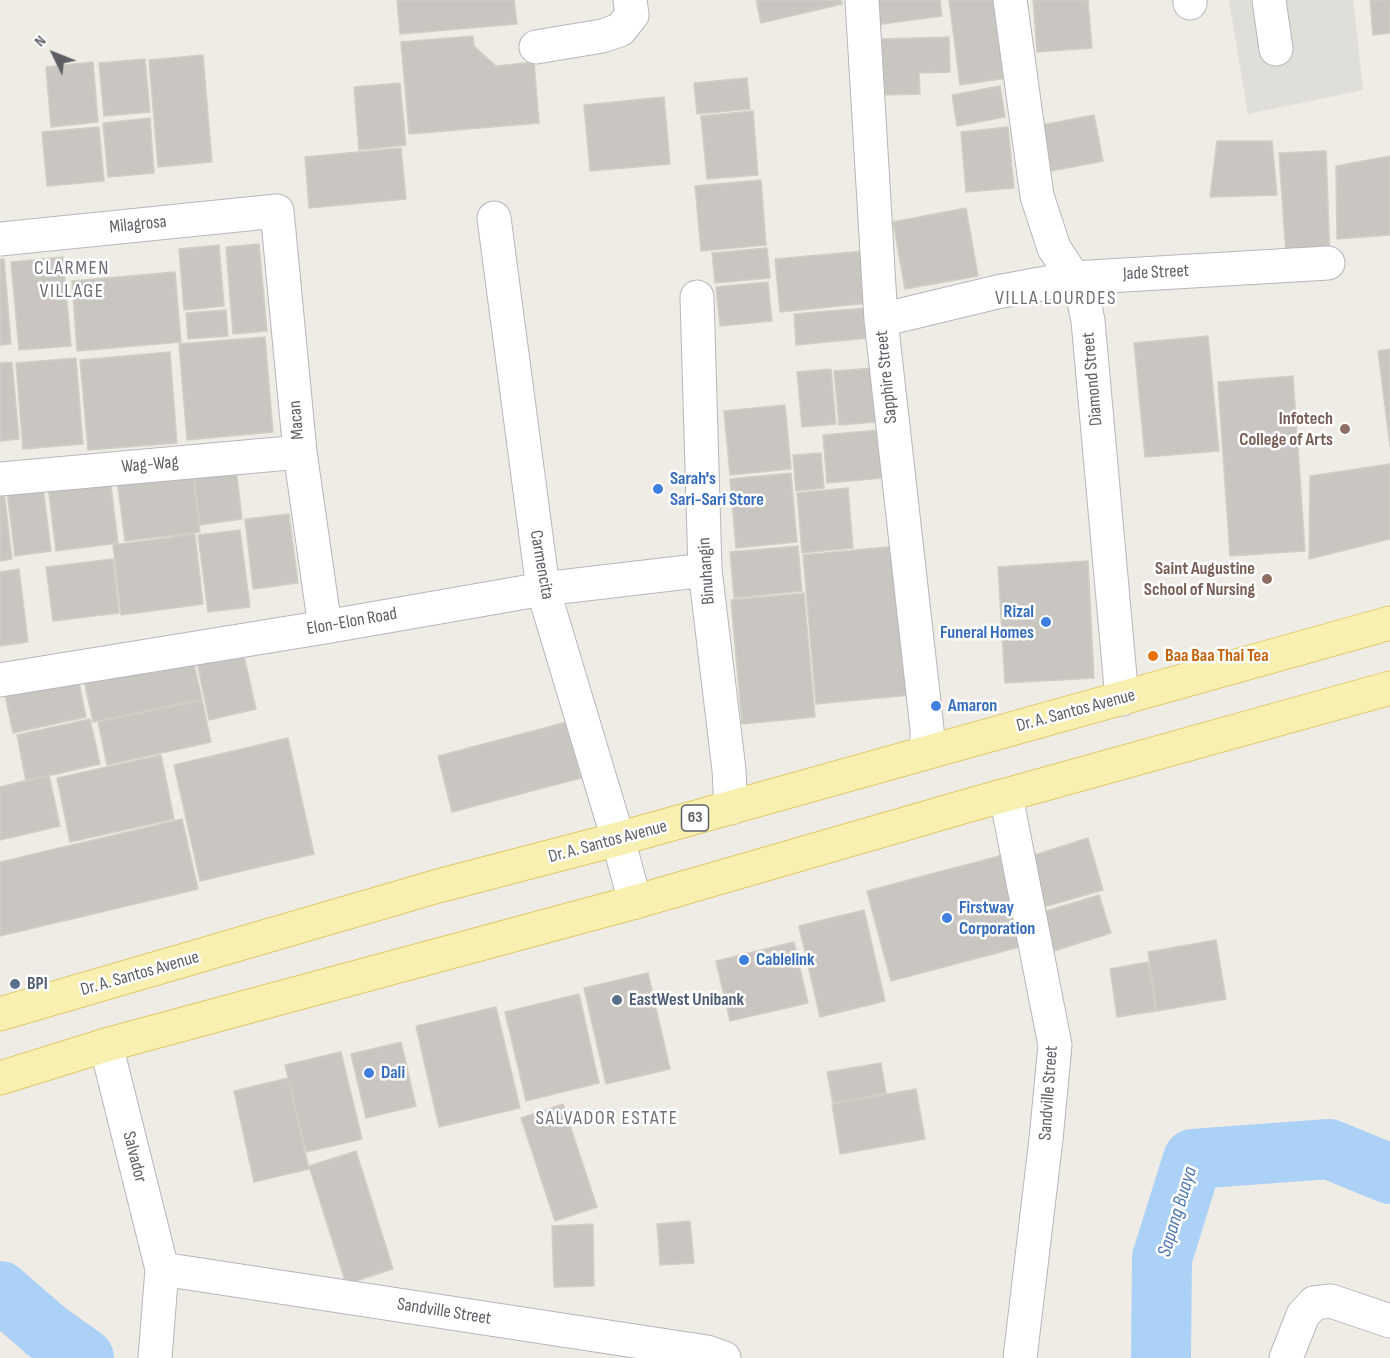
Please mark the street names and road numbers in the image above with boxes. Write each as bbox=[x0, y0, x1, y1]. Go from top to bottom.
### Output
street label: Milagrosa bbox=[108, 211, 168, 239]
street label: Jade Street bbox=[1122, 260, 1190, 286]
street label: Sapphire Street bbox=[871, 329, 903, 425]
street label: Diamond Street bbox=[1078, 331, 1108, 427]
street label: Macan bbox=[285, 400, 309, 440]
street label: Wag-Wag bbox=[121, 452, 179, 478]
street label: Carmencita bbox=[524, 529, 558, 601]
street label: Binuhangin bbox=[694, 537, 720, 605]
street label: Elon-Elon Road bbox=[305, 603, 399, 641]
street label: Dr. A. Santos Avenue bbox=[1014, 685, 1138, 737]
road number: 63 bbox=[682, 805, 708, 831]
street label: Dr. A. Santos Avenue bbox=[546, 816, 670, 868]
street label: Dr. A. Santos Avenue bbox=[78, 947, 202, 1001]
street label: Sandville Street bbox=[1035, 1045, 1063, 1141]
street label: Salvador bbox=[117, 1129, 151, 1185]
street label: Sandville Street bbox=[395, 1294, 493, 1330]

